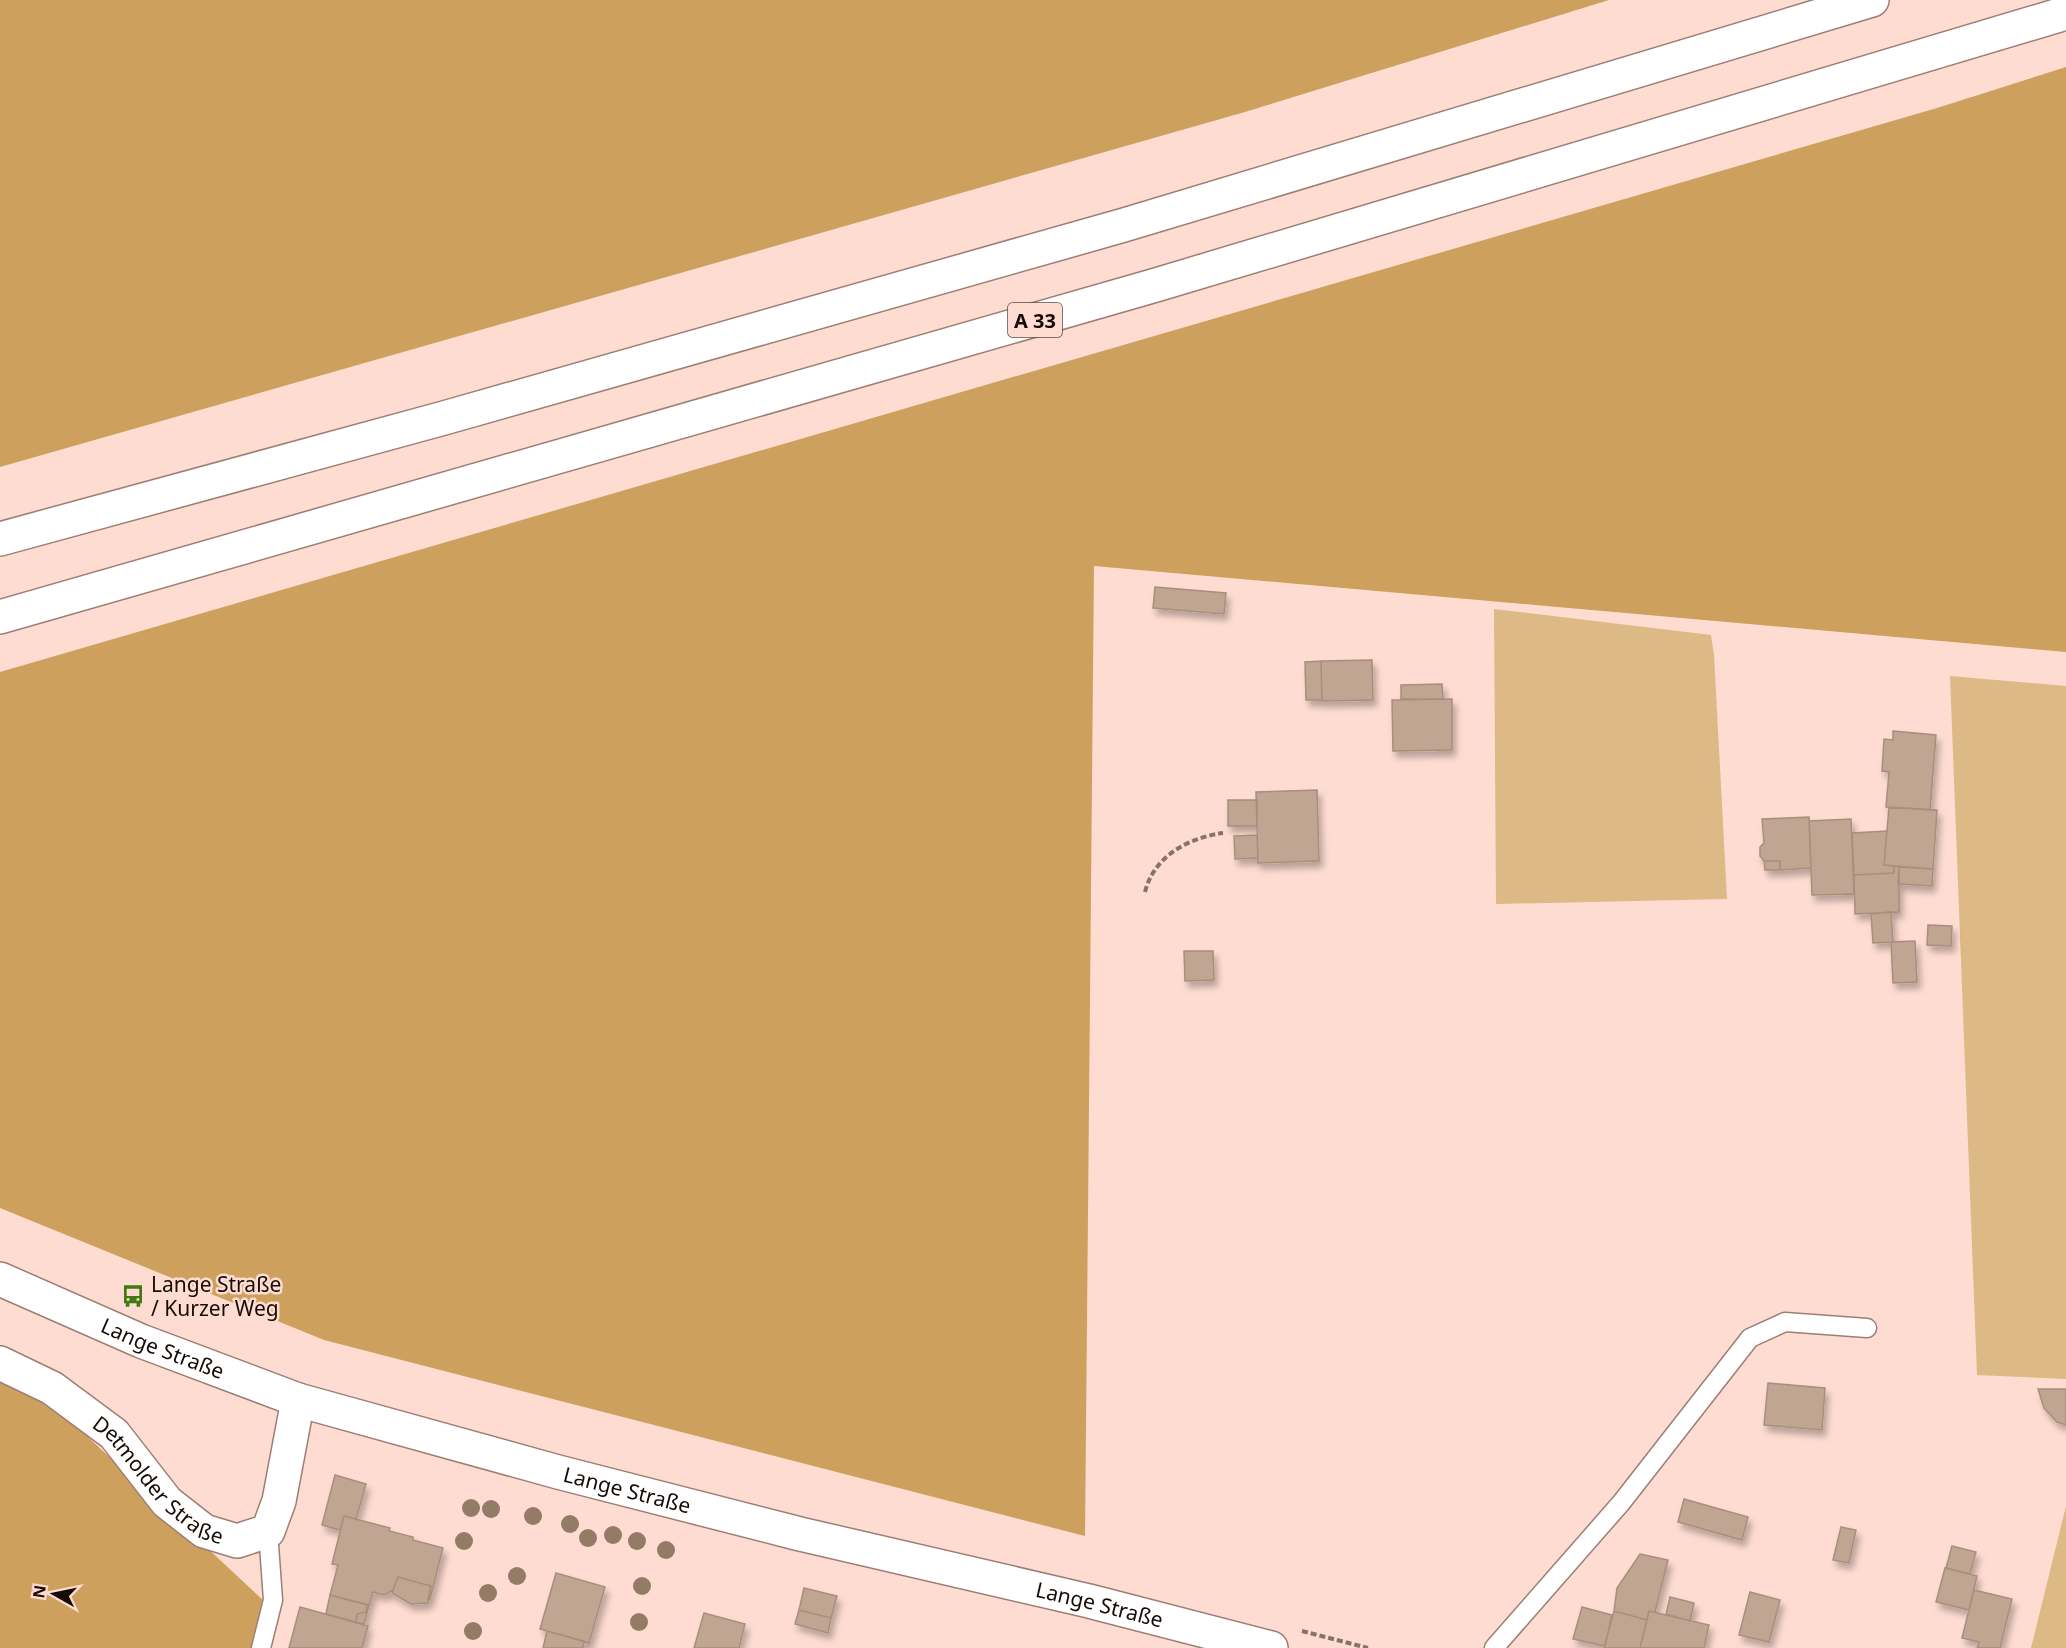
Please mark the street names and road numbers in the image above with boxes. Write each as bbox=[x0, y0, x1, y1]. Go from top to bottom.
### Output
road number: A 33 bbox=[1008, 303, 1062, 337]
street label: Lange Straße bbox=[97, 1311, 228, 1385]
street label: Detmolder Straße bbox=[87, 1409, 227, 1550]
street label: Lange Straße bbox=[561, 1460, 694, 1519]
street label: Lange Straße bbox=[1033, 1575, 1166, 1634]

